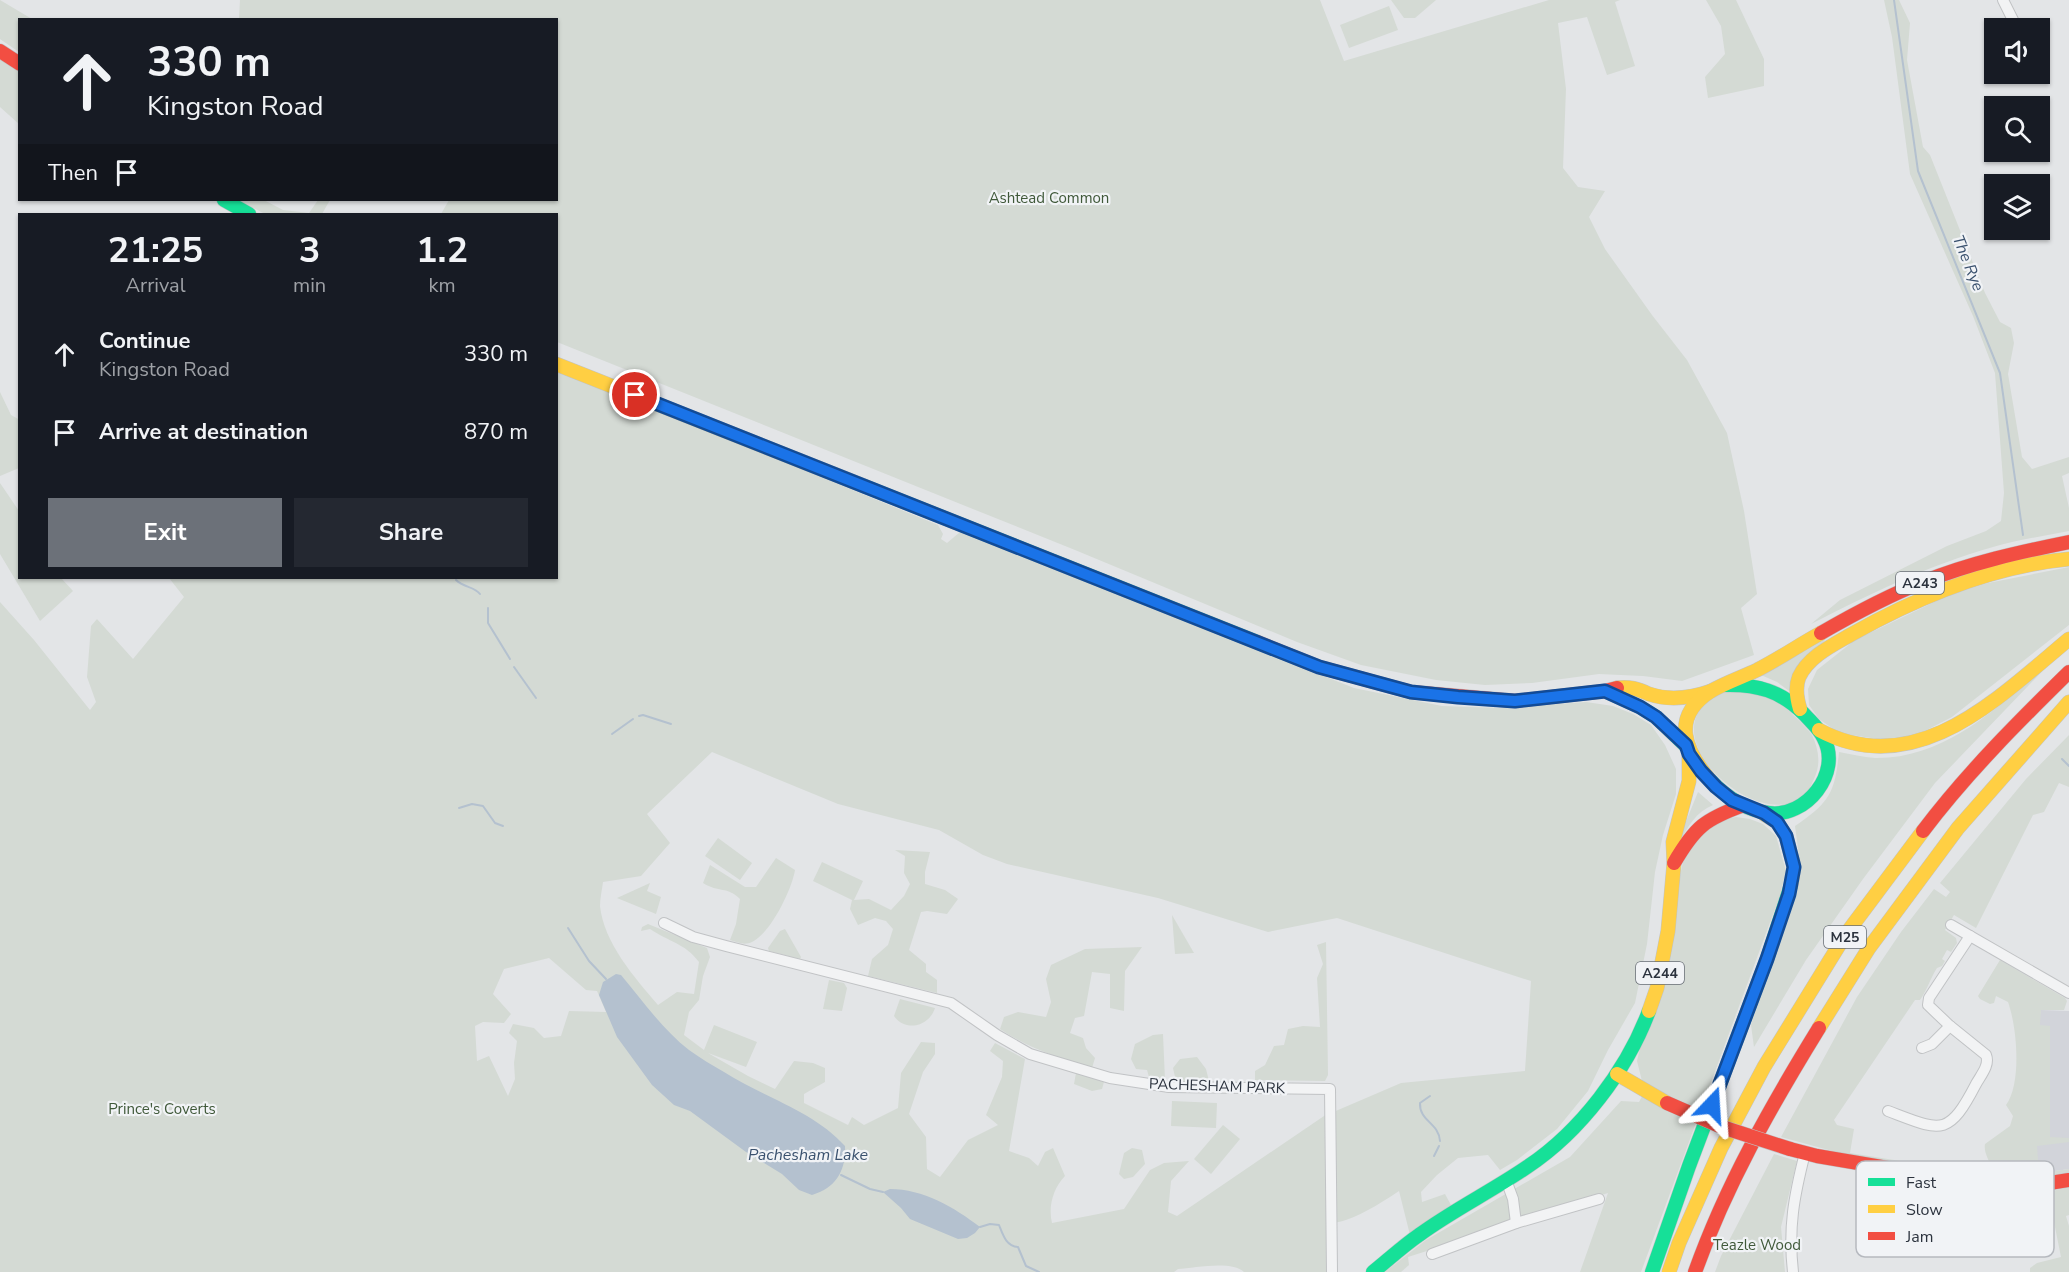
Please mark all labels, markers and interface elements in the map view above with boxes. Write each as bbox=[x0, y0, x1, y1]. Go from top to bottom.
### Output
map controls bbox=[1984, 18, 2050, 240]
button: sound bbox=[1984, 18, 2050, 84]
text: 330 m bbox=[147, 34, 271, 91]
icon: ahead bbox=[48, 42, 126, 120]
text: Kingston Road bbox=[147, 88, 324, 125]
button: search bbox=[1984, 96, 2050, 162]
icon: arrive bbox=[110, 156, 143, 189]
text: Then bbox=[48, 158, 98, 188]
button: layers bbox=[1984, 174, 2050, 240]
park label: Ashtead Common bbox=[989, 188, 1109, 208]
text: 21:25 bbox=[108, 226, 203, 275]
text: 3 bbox=[299, 226, 320, 275]
text: 1.2 bbox=[416, 226, 468, 275]
water label: The Rye bbox=[1947, 232, 1989, 295]
text: Arrival bbox=[125, 272, 186, 299]
text: min bbox=[293, 272, 326, 299]
text: km bbox=[428, 272, 456, 299]
text: Continue bbox=[99, 326, 190, 356]
icon: ahead bbox=[48, 338, 81, 371]
text: 330 m bbox=[464, 339, 528, 369]
text: Kingston Road bbox=[99, 356, 230, 383]
pin bbox=[609, 369, 660, 420]
icon: arrive bbox=[618, 378, 651, 411]
icon: arrive bbox=[48, 416, 81, 449]
text: Arrive at destination bbox=[99, 417, 308, 447]
text: 870 m bbox=[464, 417, 528, 447]
button: Exit bbox=[48, 498, 282, 567]
button: Share bbox=[294, 498, 528, 567]
road number: A243 bbox=[1896, 572, 1944, 594]
road number: M25 bbox=[1824, 926, 1866, 948]
road number: A244 bbox=[1636, 962, 1684, 984]
position arrow bbox=[1680, 1073, 1744, 1137]
street label: PACHESHAM PARK bbox=[1149, 1074, 1286, 1098]
park label: Prince's Coverts bbox=[108, 1099, 216, 1119]
water label: Pachesham Lake bbox=[748, 1144, 868, 1166]
legend bbox=[1856, 1161, 2054, 1257]
text: Fast bbox=[1906, 1172, 1937, 1194]
text: Slow bbox=[1906, 1199, 1943, 1221]
text: Jam bbox=[1905, 1226, 1933, 1248]
park label: Teazle Wood bbox=[1713, 1235, 1801, 1255]

